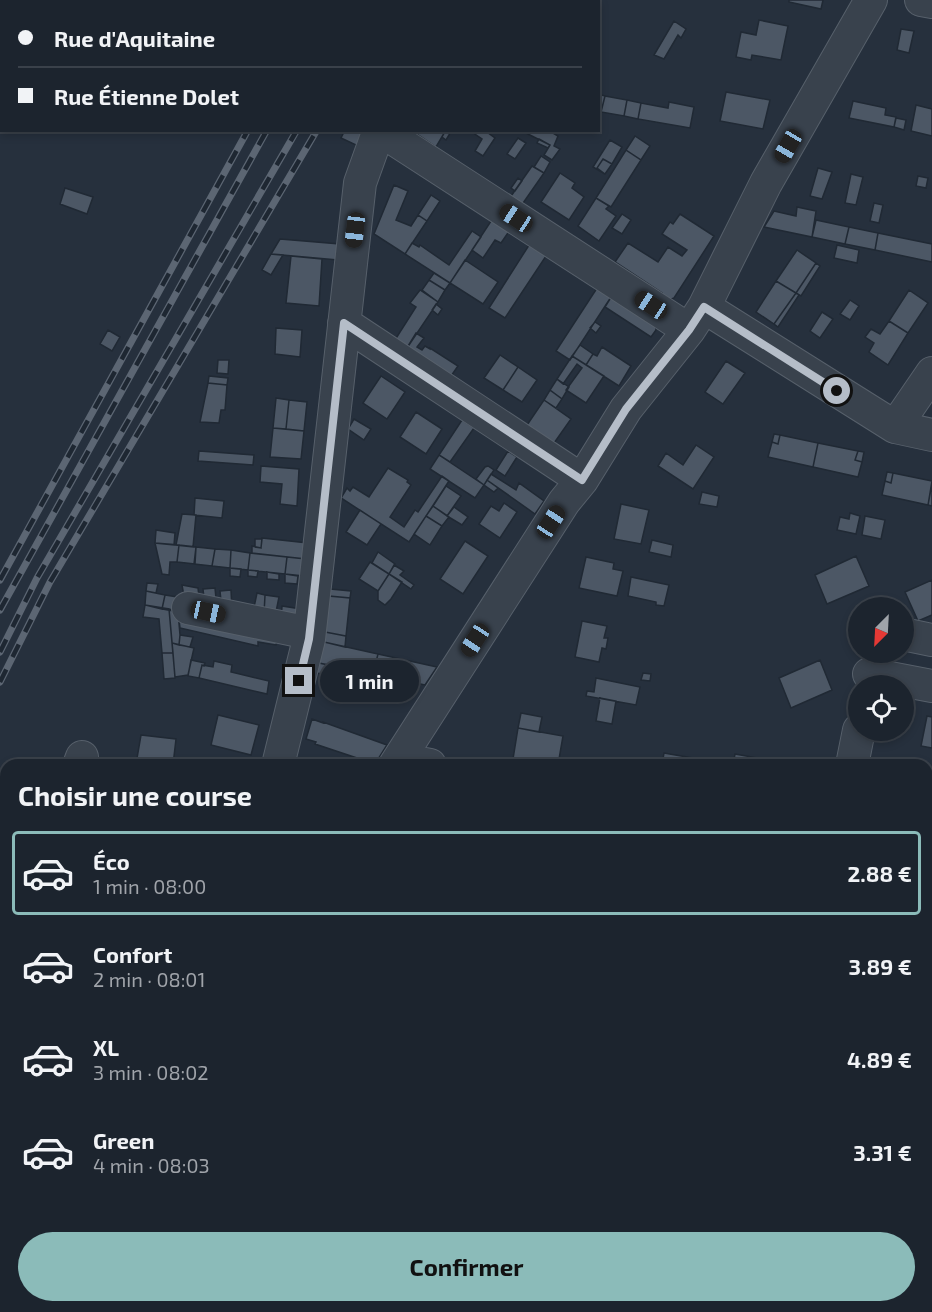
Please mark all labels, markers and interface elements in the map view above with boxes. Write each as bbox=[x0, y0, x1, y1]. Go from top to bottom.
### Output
text: Rue d'Aquitaine bbox=[54, 25, 215, 51]
text: Rue Étienne Dolet bbox=[54, 83, 239, 109]
car bbox=[771, 126, 805, 166]
car bbox=[496, 201, 536, 235]
car bbox=[344, 211, 366, 249]
car bbox=[631, 288, 671, 322]
route start bbox=[823, 377, 850, 404]
car bbox=[534, 502, 568, 542]
north arrow bbox=[848, 597, 914, 663]
map controls bbox=[848, 597, 914, 741]
car bbox=[189, 599, 227, 625]
car bbox=[458, 620, 492, 660]
callout: 1 min bbox=[320, 660, 419, 702]
route end bbox=[285, 667, 312, 694]
text: 1 min bbox=[345, 669, 394, 693]
button: locate bbox=[848, 675, 914, 741]
text: Choisir une course bbox=[18, 779, 252, 811]
icon: car bbox=[21, 846, 75, 900]
text: Éco bbox=[93, 848, 130, 874]
text: 2.88 € bbox=[848, 860, 912, 886]
text: 1 min · 08:00 bbox=[93, 874, 206, 898]
icon: car bbox=[21, 939, 75, 993]
text: Confort bbox=[93, 941, 172, 967]
text: 3.89 € bbox=[849, 953, 912, 979]
text: 2 min · 08:01 bbox=[93, 967, 205, 991]
icon: car bbox=[21, 1032, 75, 1086]
text: XL bbox=[93, 1034, 119, 1060]
text: 4.89 € bbox=[847, 1046, 912, 1072]
text: 3 min · 08:02 bbox=[93, 1060, 209, 1084]
icon: car bbox=[21, 1125, 75, 1179]
text: Green bbox=[93, 1127, 155, 1153]
text: 3.31 € bbox=[853, 1139, 912, 1165]
text: 4 min · 08:03 bbox=[93, 1153, 210, 1177]
button: Confirmer bbox=[18, 1232, 915, 1301]

